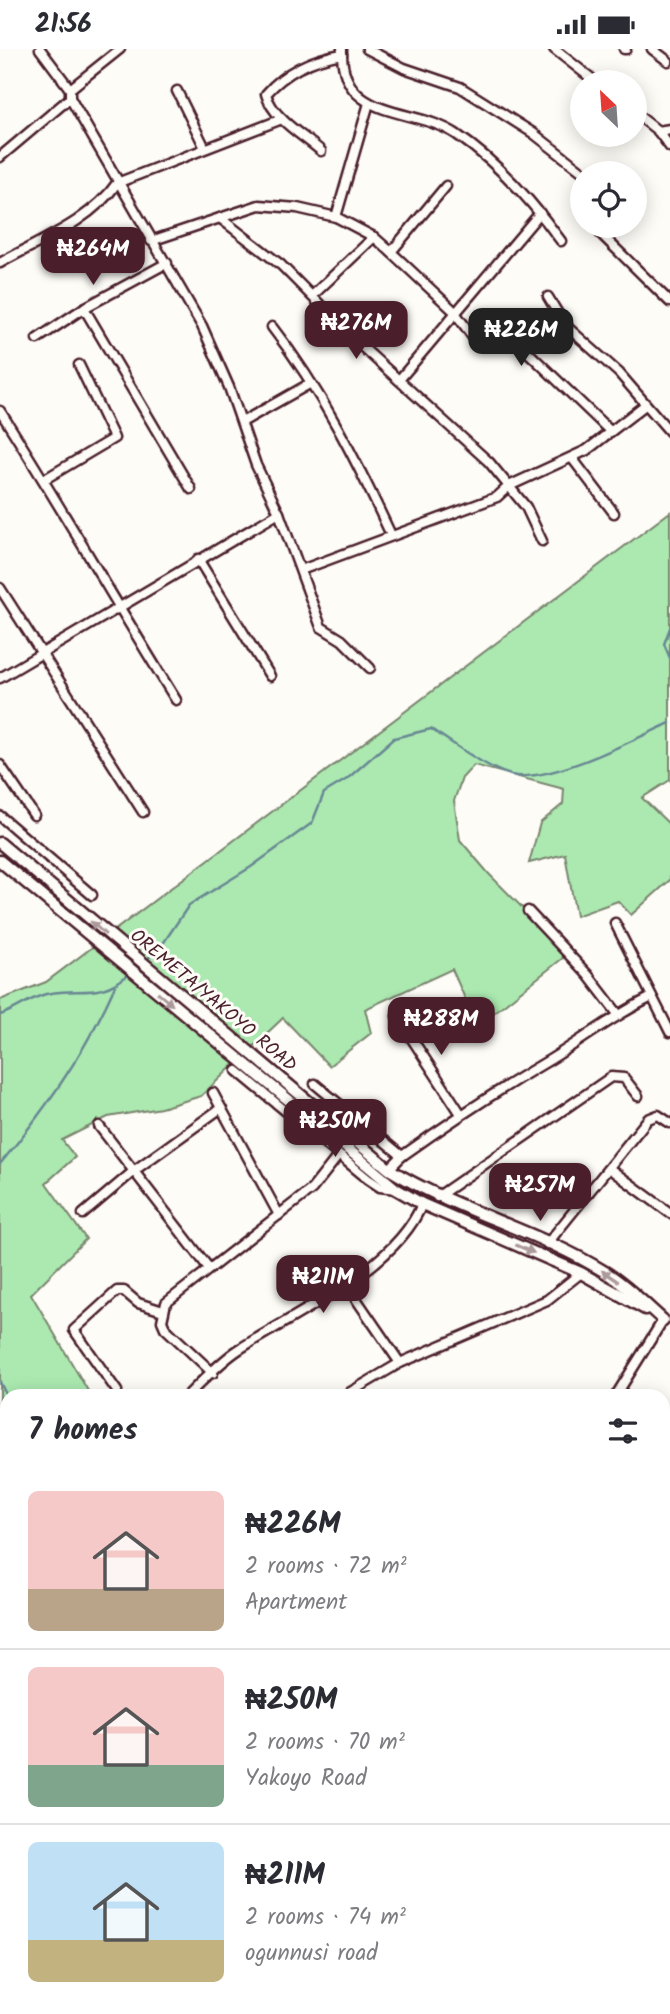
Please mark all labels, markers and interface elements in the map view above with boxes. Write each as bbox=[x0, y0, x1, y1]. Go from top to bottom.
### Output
text: 21:56 bbox=[35, 4, 92, 46]
north arrow bbox=[570, 70, 648, 147]
map controls bbox=[570, 70, 647, 238]
button: locate bbox=[570, 161, 647, 238]
pin: ₦264M bbox=[44, 227, 142, 287]
text: ₦264M bbox=[57, 232, 129, 268]
pin: ₦276M bbox=[307, 301, 405, 361]
text: ₦276M bbox=[321, 306, 391, 342]
pin: ₦226M bbox=[472, 309, 570, 368]
text: ₦226M bbox=[484, 313, 558, 349]
one-way arrow bbox=[89, 920, 107, 936]
street label: OREMETA/YAKOYO ROAD bbox=[123, 922, 303, 1080]
one-way arrow bbox=[156, 991, 173, 1006]
pin: ₦288M bbox=[392, 997, 490, 1057]
text: ₦288M bbox=[404, 1002, 478, 1038]
pin: ₦250M bbox=[286, 1099, 384, 1159]
text: ₦250M bbox=[300, 1104, 370, 1140]
pin: ₦257M bbox=[491, 1163, 589, 1223]
text: ₦257M bbox=[505, 1168, 575, 1204]
one-way arrow bbox=[515, 1244, 536, 1255]
pin: ₦211M bbox=[274, 1255, 372, 1315]
text: ₦211M bbox=[292, 1260, 354, 1296]
one-way arrow bbox=[601, 1270, 620, 1283]
text: 7 homes bbox=[28, 1407, 138, 1455]
icon: filters bbox=[604, 1412, 642, 1450]
text: ₦226M bbox=[245, 1501, 341, 1549]
icon: home bbox=[84, 1519, 168, 1603]
text: 2 rooms · 72 m² bbox=[245, 1549, 407, 1585]
text: Apartment bbox=[245, 1585, 347, 1621]
text: ₦250M bbox=[245, 1677, 337, 1725]
icon: home bbox=[84, 1695, 168, 1779]
text: 2 rooms · 70 m² bbox=[245, 1725, 405, 1761]
text: Yakoyo Road bbox=[245, 1761, 367, 1797]
text: ₦211M bbox=[245, 1852, 325, 1900]
icon: home bbox=[84, 1870, 168, 1954]
text: 2 rooms · 74 m² bbox=[245, 1900, 406, 1936]
text: ogunnusi road bbox=[245, 1936, 378, 1972]

